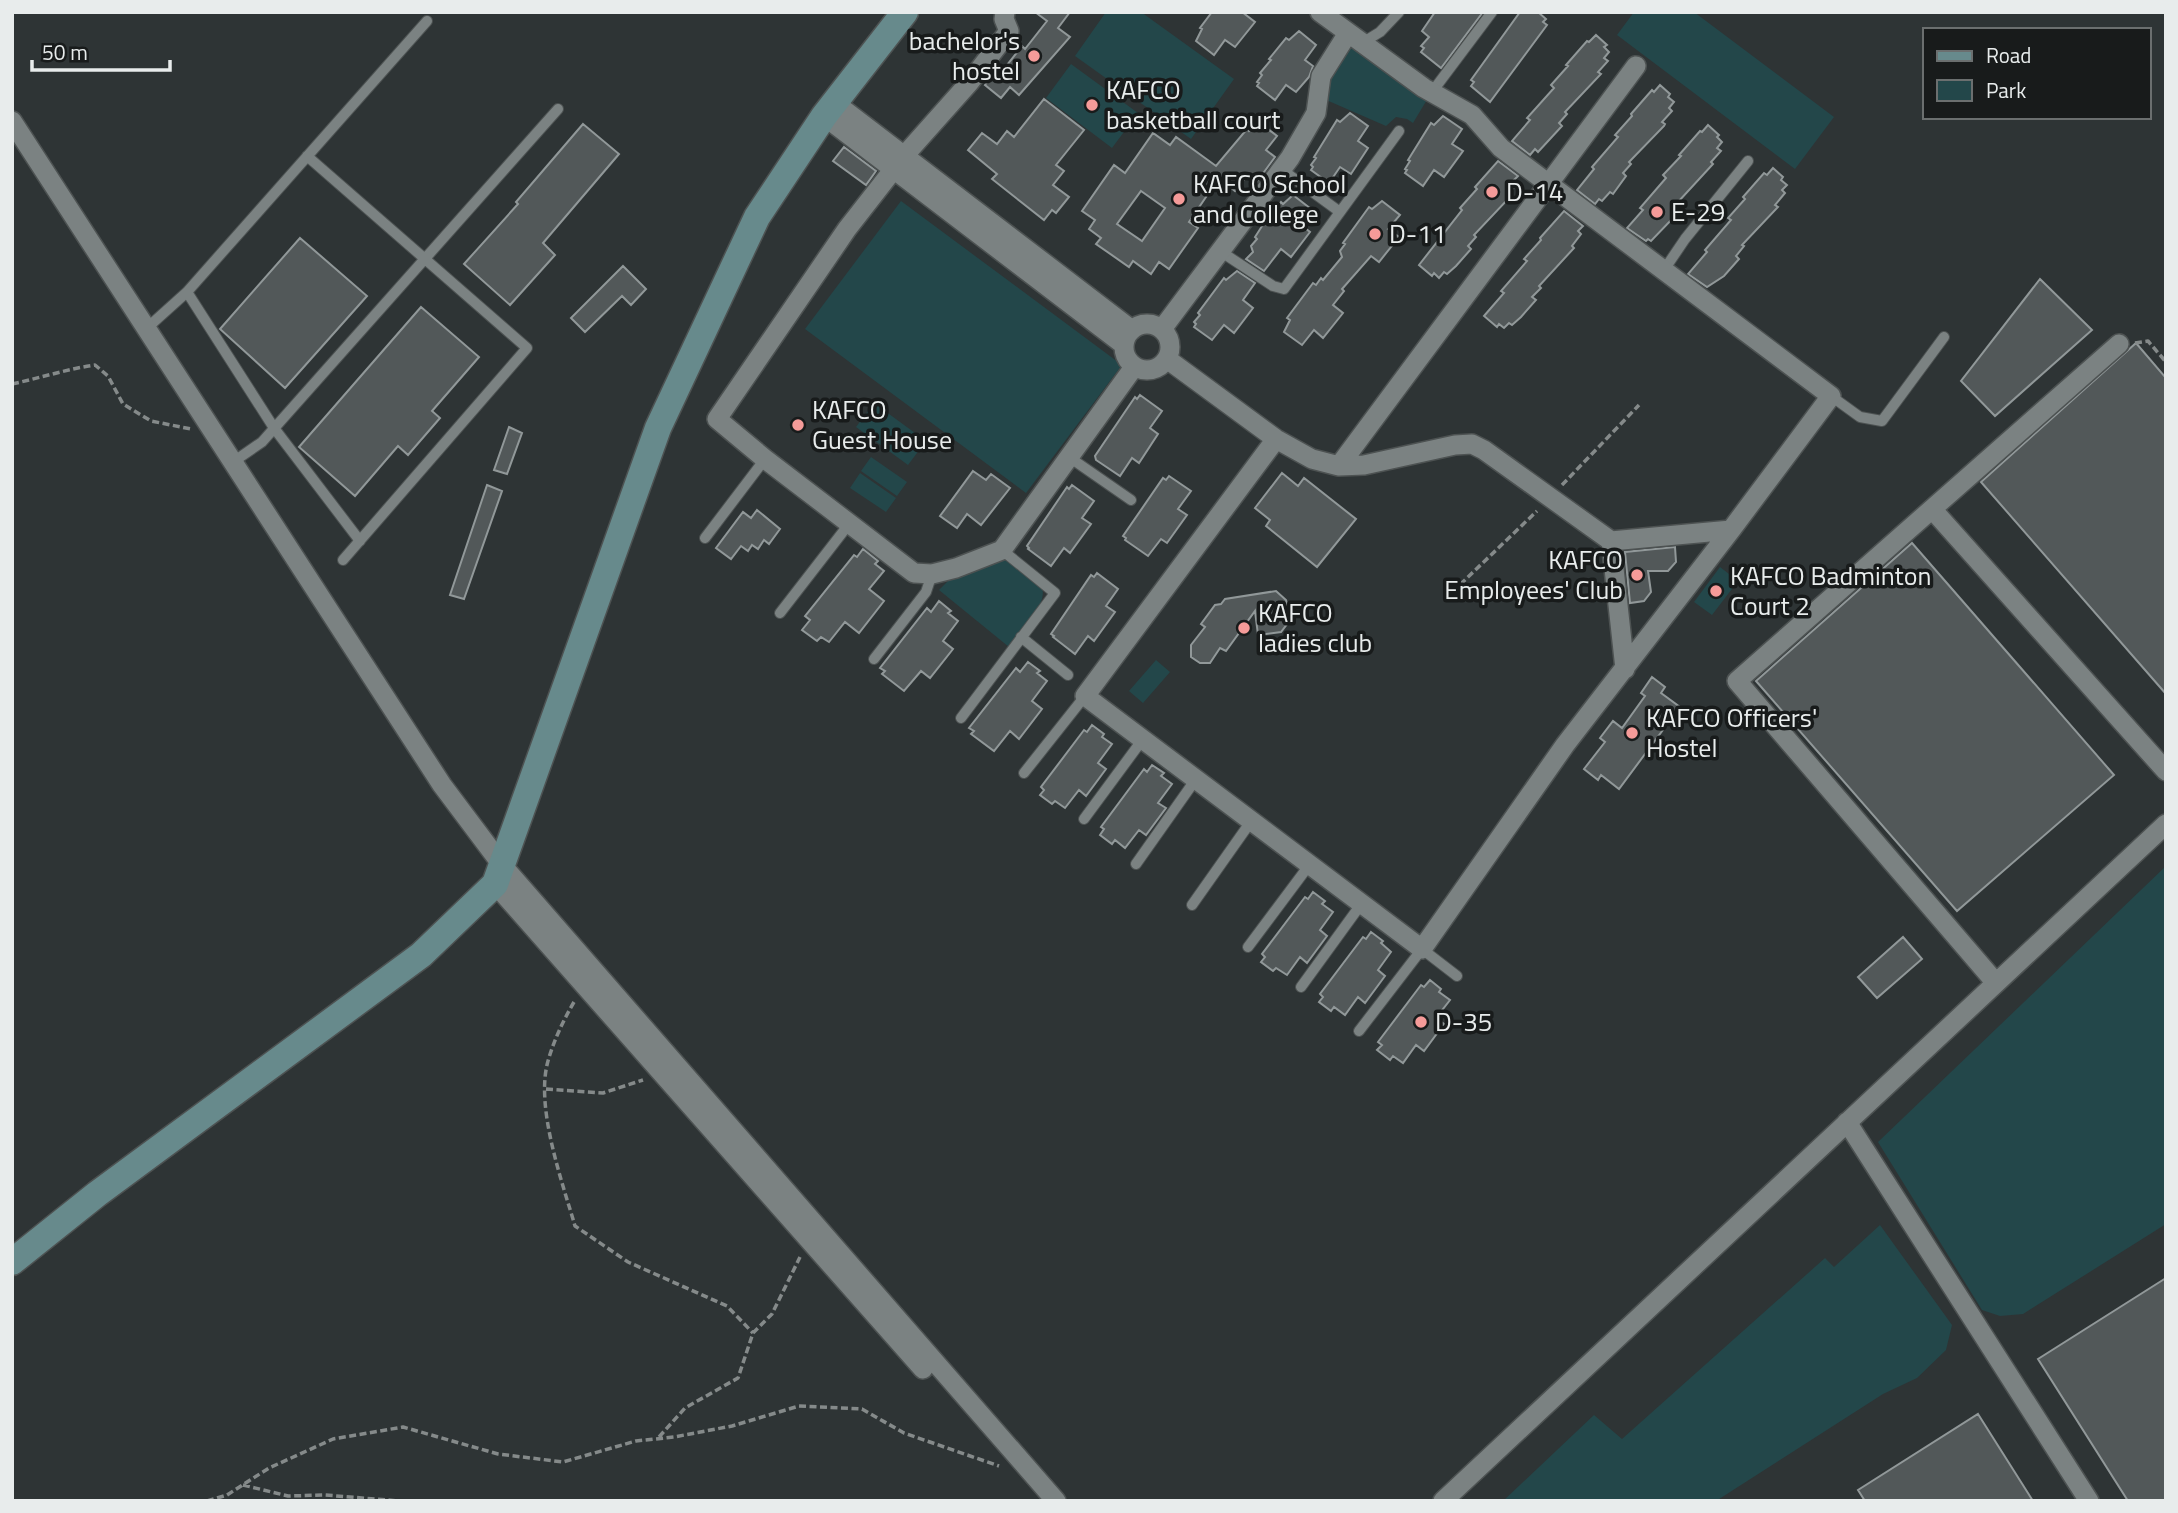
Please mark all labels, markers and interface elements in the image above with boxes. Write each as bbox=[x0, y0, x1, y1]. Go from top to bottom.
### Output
place label: bachelor's hostel bbox=[909, 21, 1020, 90]
scale bar bbox=[32, 28, 170, 72]
legend bbox=[1923, 28, 2150, 119]
text: 50 m bbox=[42, 36, 88, 68]
text: Road bbox=[1986, 39, 2031, 71]
marker: bachelor's hostel bbox=[1026, 48, 1042, 64]
place label: KAFCO basketball court bbox=[1106, 70, 1280, 139]
text: Park bbox=[1986, 74, 2026, 106]
marker: KAFCO basketball court bbox=[1084, 97, 1100, 113]
place label: KAFCO School and College bbox=[1193, 164, 1346, 233]
place label: D-14 bbox=[1506, 172, 1563, 211]
marker: D-14 bbox=[1484, 184, 1500, 200]
marker: KAFCO School and College bbox=[1171, 191, 1187, 207]
place label: E-29 bbox=[1671, 192, 1725, 231]
marker: E-29 bbox=[1649, 204, 1665, 220]
place label: D-11 bbox=[1389, 214, 1446, 253]
marker: D-11 bbox=[1367, 226, 1383, 242]
place label: KAFCO Guest House bbox=[812, 390, 952, 459]
marker: KAFCO Guest House bbox=[790, 417, 806, 433]
place label: KAFCO Employees' Club bbox=[1444, 540, 1623, 609]
place label: KAFCO Badminton Court 2 bbox=[1730, 556, 1931, 625]
marker: KAFCO Employees' Club bbox=[1629, 567, 1645, 583]
marker: KAFCO Badminton Court 2 bbox=[1708, 583, 1724, 599]
place label: KAFCO ladies club bbox=[1258, 593, 1372, 662]
marker: KAFCO ladies club bbox=[1236, 620, 1252, 636]
place label: KAFCO Officers' Hostel bbox=[1646, 698, 1817, 767]
marker: KAFCO Officers' Hostel bbox=[1624, 725, 1640, 741]
place label: D-35 bbox=[1435, 1002, 1492, 1041]
marker: D-35 bbox=[1413, 1014, 1429, 1030]

